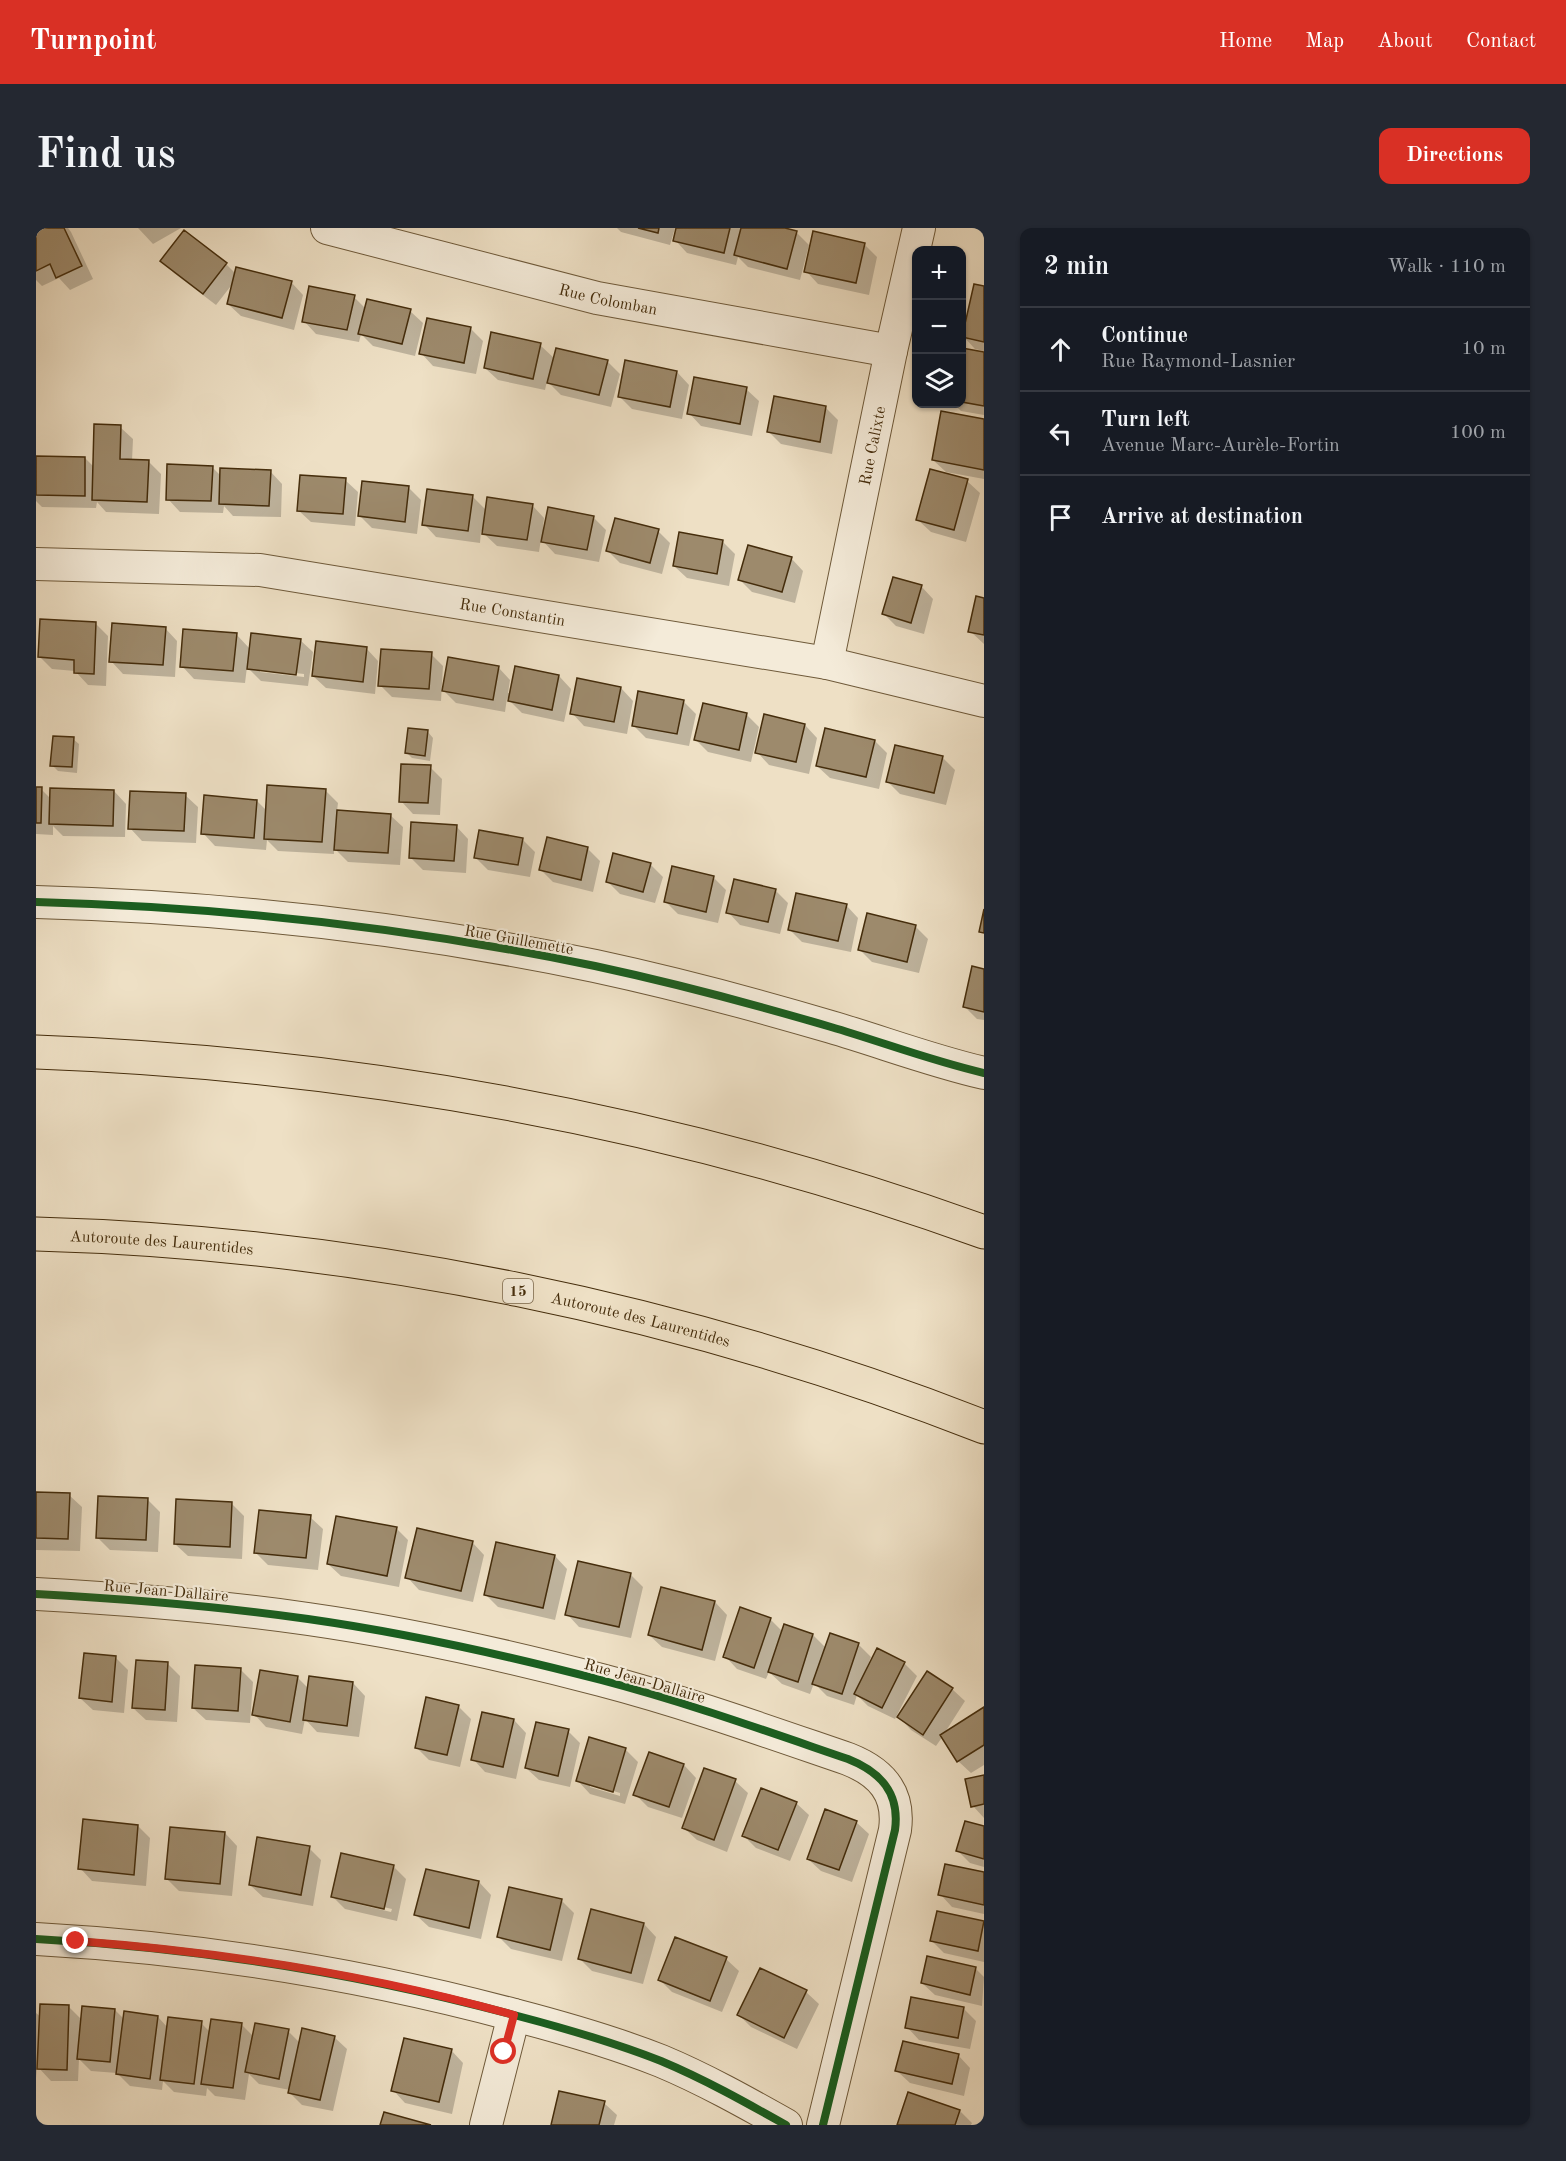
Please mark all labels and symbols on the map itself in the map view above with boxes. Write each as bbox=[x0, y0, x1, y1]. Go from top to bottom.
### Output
street label: Rue Colomban bbox=[557, 282, 659, 319]
street label: Rue Calixte bbox=[858, 405, 889, 487]
street label: Rue Constantin bbox=[458, 597, 567, 630]
street label: Rue Guillemette bbox=[463, 923, 575, 958]
street label: Autoroute des Laurentides bbox=[69, 1229, 254, 1259]
road number: 15 bbox=[503, 1279, 533, 1303]
street label: Autoroute des Laurentides bbox=[549, 1291, 732, 1351]
street label: Rue Jean-Dallaire bbox=[103, 1579, 229, 1605]
street label: Rue Jean-Dallaire bbox=[582, 1657, 707, 1707]
route end bbox=[62, 1927, 88, 1953]
route start bbox=[490, 2038, 516, 2064]

